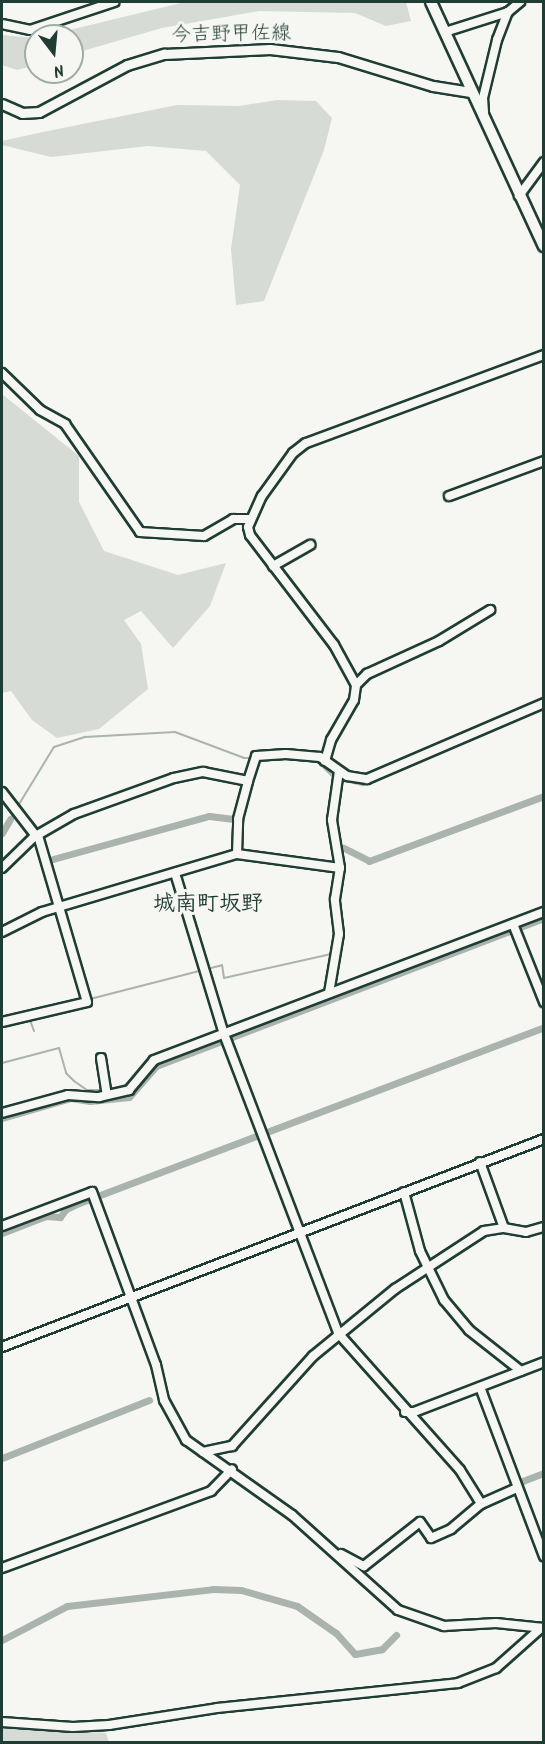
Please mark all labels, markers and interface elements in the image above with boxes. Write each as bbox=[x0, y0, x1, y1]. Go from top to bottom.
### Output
street label: 今吉野甲佐線 bbox=[171, 22, 291, 48]
north arrow bbox=[24, 24, 84, 84]
text: N bbox=[50, 56, 67, 83]
district label: 城南町坂野 bbox=[153, 892, 263, 918]

